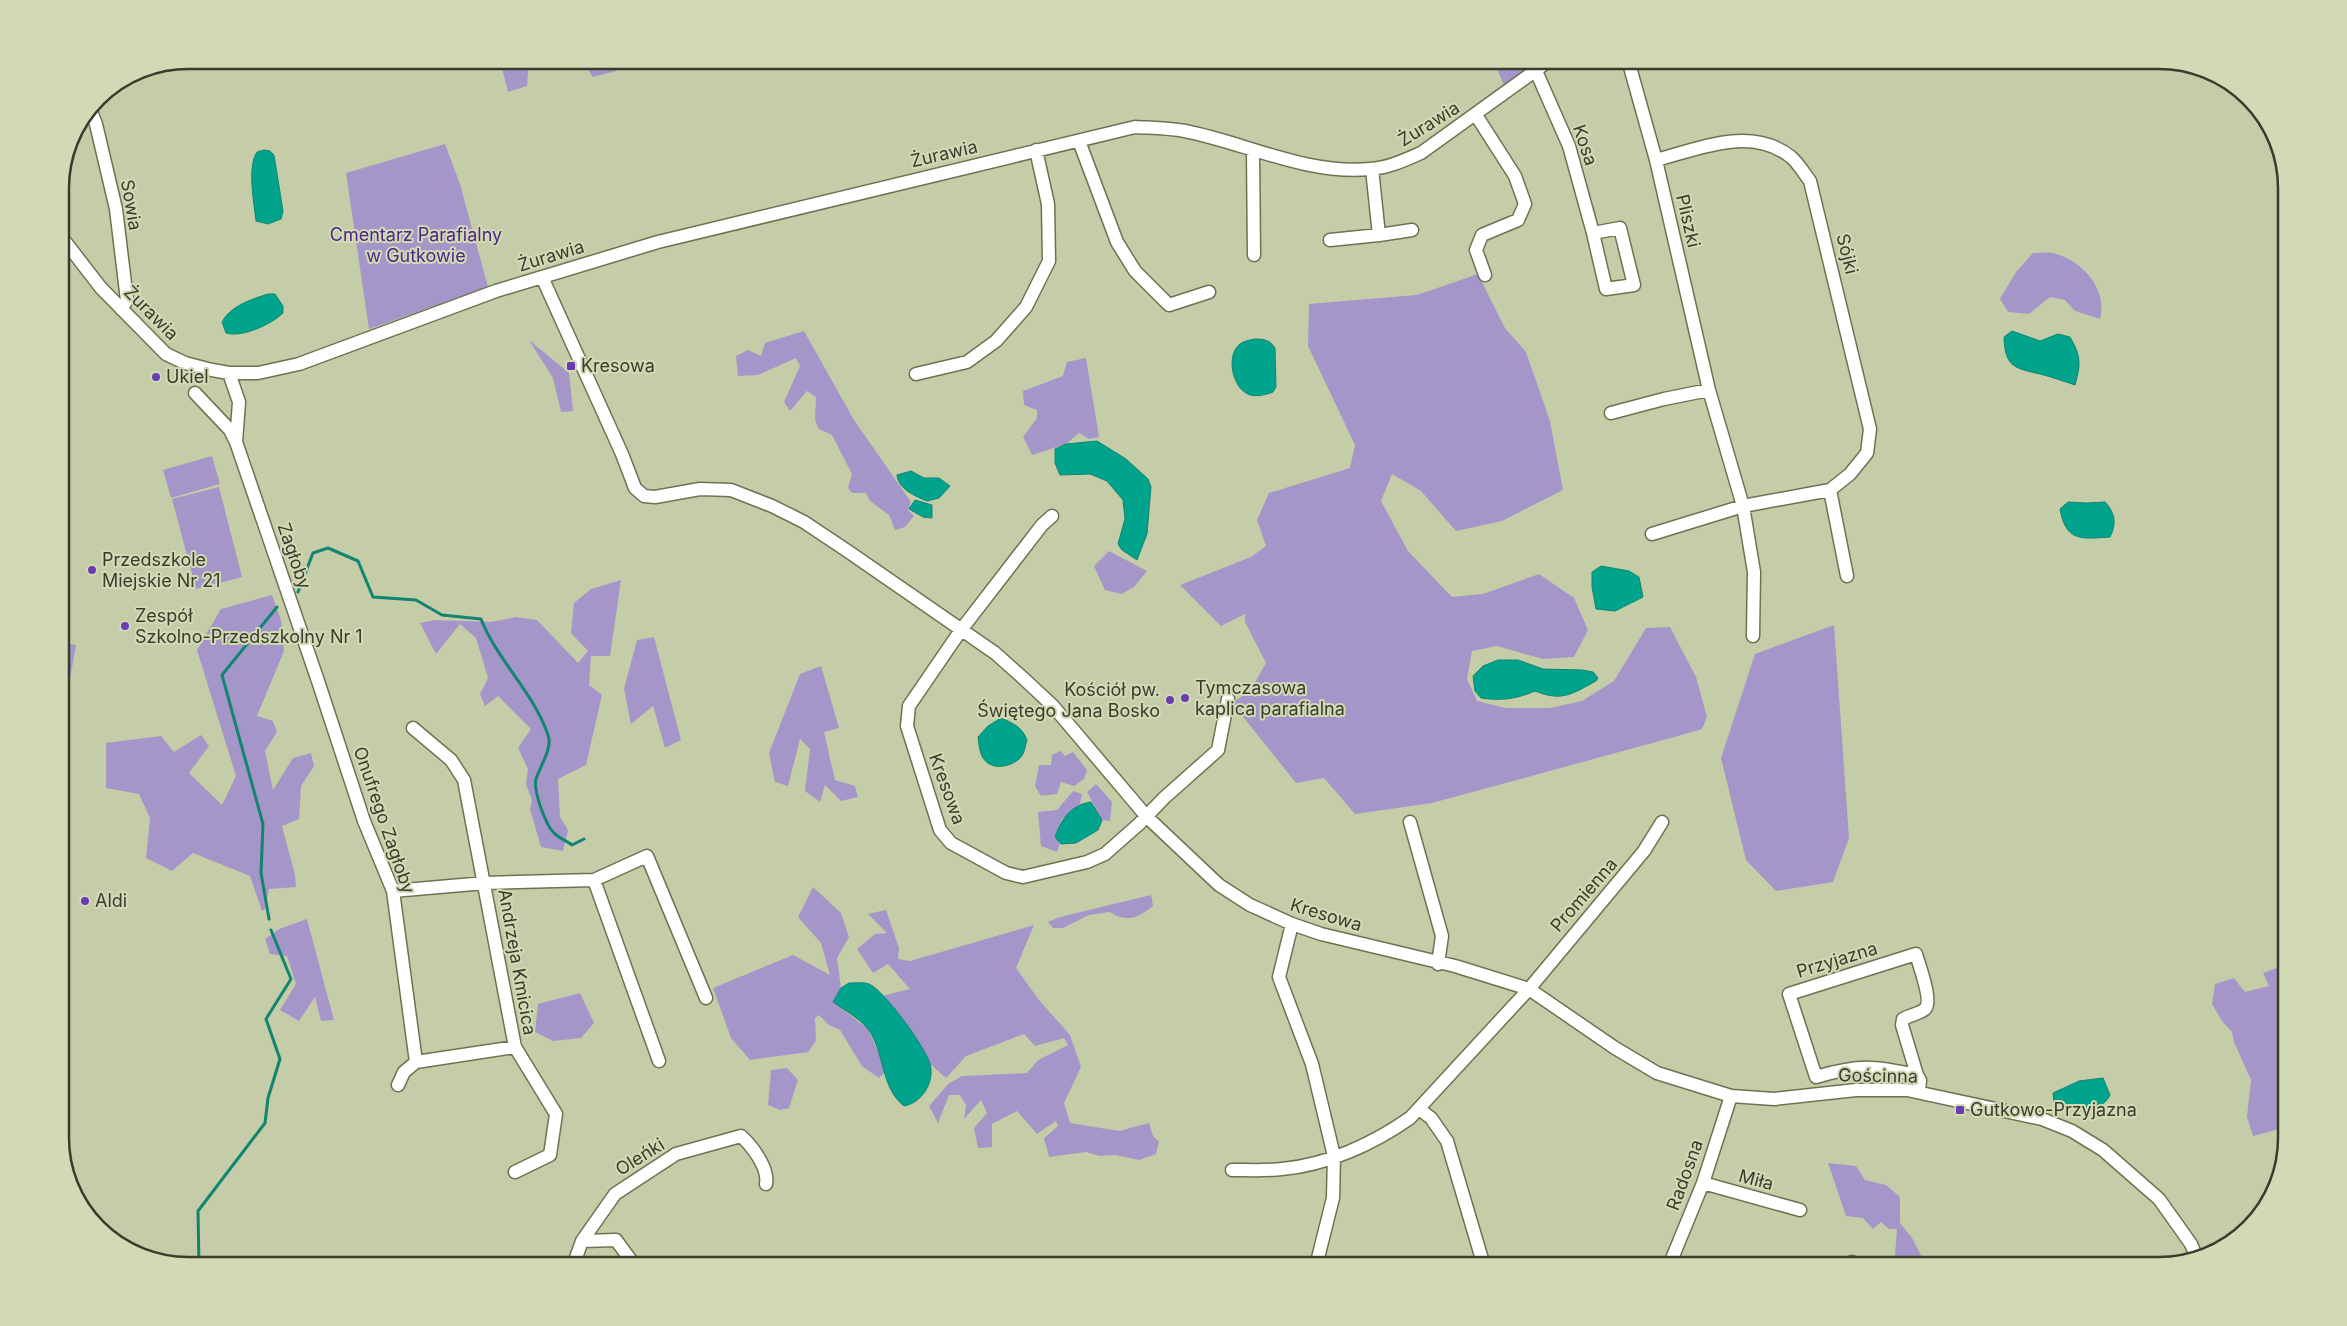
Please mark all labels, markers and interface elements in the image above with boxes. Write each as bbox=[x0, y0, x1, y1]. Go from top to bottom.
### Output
street label: Żurawia bbox=[1394, 96, 1463, 151]
street label: Kosa bbox=[1569, 122, 1602, 168]
street label: Żurawia bbox=[908, 135, 979, 171]
street label: Sowia bbox=[117, 178, 146, 232]
street label: Pliszki bbox=[1672, 192, 1705, 250]
park label: Cmentarz Parafialny w Gutkowie bbox=[330, 224, 502, 266]
street label: Sójki bbox=[1832, 231, 1863, 276]
street label: Żurawia bbox=[515, 235, 586, 276]
street label: Żurawia bbox=[120, 280, 184, 344]
place label: Kresowa bbox=[581, 355, 655, 376]
marker: Kresowa bbox=[565, 360, 577, 372]
place label: Ukiel bbox=[166, 366, 209, 387]
marker: Ukiel bbox=[150, 371, 162, 383]
street label: Zagłoby bbox=[273, 520, 316, 592]
place label: Przedszkole Miejskie Nr 21 bbox=[102, 549, 220, 591]
marker: Przedszkole Miejskie Nr 21 bbox=[86, 564, 98, 576]
place label: Zespół Szkolno-Przedszkolny Nr 1 bbox=[135, 605, 363, 647]
marker: Zespół Szkolno-Przedszkolny Nr 1 bbox=[119, 620, 131, 632]
place label: Tymczasowa kaplica parafialna bbox=[1195, 677, 1345, 719]
place label: Kościół pw. Świętego Jana Bosko bbox=[977, 679, 1160, 721]
marker: Tymczasowa kaplica parafialna bbox=[1179, 692, 1191, 704]
marker: Kościół pw. Świętego Jana Bosko bbox=[1164, 694, 1176, 706]
street label: Onufrego Zagłoby bbox=[349, 744, 419, 896]
street label: Kresowa bbox=[925, 751, 970, 827]
street label: Promienna bbox=[1546, 854, 1621, 936]
street label: Andrzeja Kmicica bbox=[494, 887, 541, 1037]
place label: Aldi bbox=[95, 890, 127, 911]
street label: Kresowa bbox=[1288, 894, 1365, 935]
marker: Aldi bbox=[79, 895, 91, 907]
street label: Przyjazna bbox=[1794, 937, 1880, 982]
street label: Gościnna bbox=[1838, 1064, 1918, 1087]
place label: Gutkowo-Przyjazna bbox=[1970, 1099, 2137, 1120]
marker: Gutkowo-Przyjazna bbox=[1954, 1104, 1966, 1116]
street label: Oleńki bbox=[611, 1133, 668, 1180]
street label: Radosna bbox=[1662, 1137, 1707, 1213]
street label: Miła bbox=[1736, 1165, 1776, 1194]

